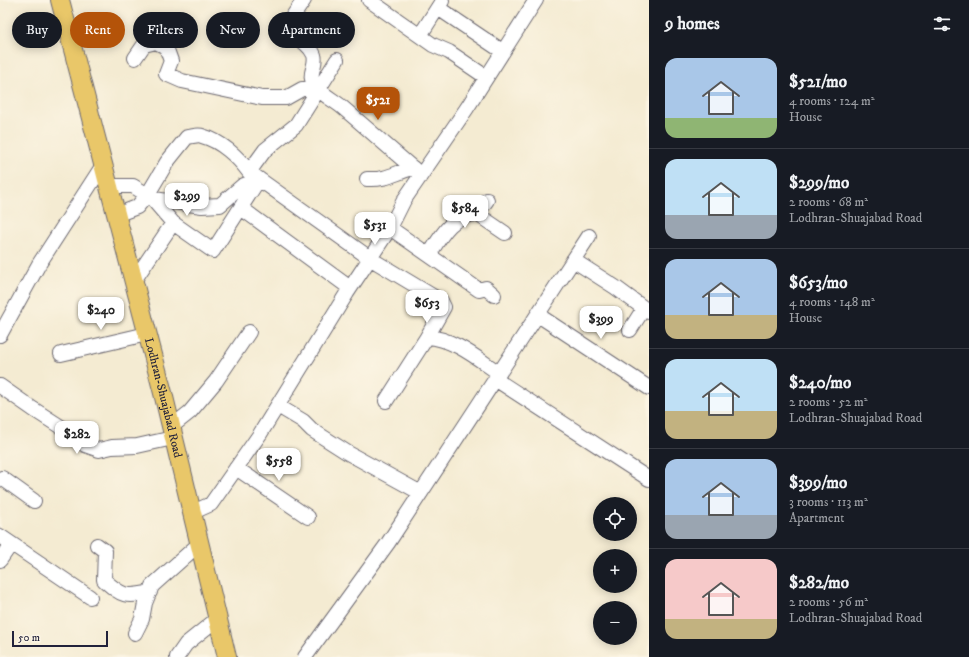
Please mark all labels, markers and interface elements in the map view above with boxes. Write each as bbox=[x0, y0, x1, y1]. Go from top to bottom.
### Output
chip: Buy bbox=[12, 12, 62, 48]
chip: Rent bbox=[70, 12, 125, 48]
chip: Filters bbox=[133, 12, 198, 48]
chip: New bbox=[206, 12, 260, 48]
chip: Apartment bbox=[268, 12, 355, 48]
text: 9 homes bbox=[665, 13, 720, 35]
icon: filters bbox=[931, 13, 953, 35]
text: $521/mo bbox=[789, 71, 847, 93]
icon: home bbox=[697, 74, 745, 122]
pin: $521 bbox=[354, 87, 402, 121]
text: $521 bbox=[366, 92, 390, 108]
text: 4 rooms · 124 m² bbox=[789, 93, 875, 109]
text: House bbox=[789, 109, 822, 125]
text: $299/mo bbox=[789, 172, 849, 194]
icon: home bbox=[697, 175, 745, 223]
pin: $299 bbox=[163, 183, 211, 217]
text: $299 bbox=[174, 188, 200, 204]
text: 2 rooms · 68 m² bbox=[789, 194, 868, 210]
pin: $584 bbox=[441, 195, 489, 229]
text: $584 bbox=[451, 200, 479, 216]
text: Lodhran-Shuajabad Road bbox=[789, 210, 922, 226]
pin: $531 bbox=[351, 212, 399, 246]
text: $531 bbox=[363, 217, 387, 233]
text: $653/mo bbox=[789, 272, 848, 294]
icon: home bbox=[697, 275, 745, 323]
pin: $653 bbox=[403, 290, 451, 324]
text: 4 rooms · 148 m² bbox=[789, 294, 875, 310]
text: $653 bbox=[414, 295, 440, 311]
pin: $240 bbox=[77, 297, 125, 331]
text: $240 bbox=[87, 302, 115, 318]
pin: $399 bbox=[577, 306, 625, 340]
text: House bbox=[789, 310, 822, 326]
text: $399 bbox=[589, 311, 613, 327]
street label: Lodhran-Shuajabad Road bbox=[141, 336, 186, 459]
text: $240/mo bbox=[789, 372, 851, 394]
icon: home bbox=[697, 375, 745, 423]
text: 2 rooms · 52 m² bbox=[789, 394, 868, 410]
text: Lodhran-Shuajabad Road bbox=[789, 410, 922, 426]
pin: $282 bbox=[53, 421, 101, 455]
text: $282 bbox=[64, 426, 90, 442]
pin: $558 bbox=[255, 448, 303, 482]
text: $558 bbox=[266, 453, 292, 469]
text: $399/mo bbox=[789, 472, 847, 494]
icon: home bbox=[697, 475, 745, 523]
text: 3 rooms · 113 m² bbox=[789, 494, 868, 510]
map controls bbox=[593, 497, 637, 645]
button: locate bbox=[593, 497, 637, 541]
text: Apartment bbox=[789, 510, 844, 526]
button: + bbox=[593, 549, 637, 593]
text: $282/mo bbox=[789, 572, 849, 594]
icon: home bbox=[697, 575, 745, 623]
text: 2 rooms · 56 m² bbox=[789, 594, 868, 610]
button: − bbox=[593, 601, 637, 645]
text: Lodhran-Shuajabad Road bbox=[789, 610, 922, 626]
scale bar bbox=[12, 629, 108, 648]
text: 50 m bbox=[18, 631, 40, 645]

